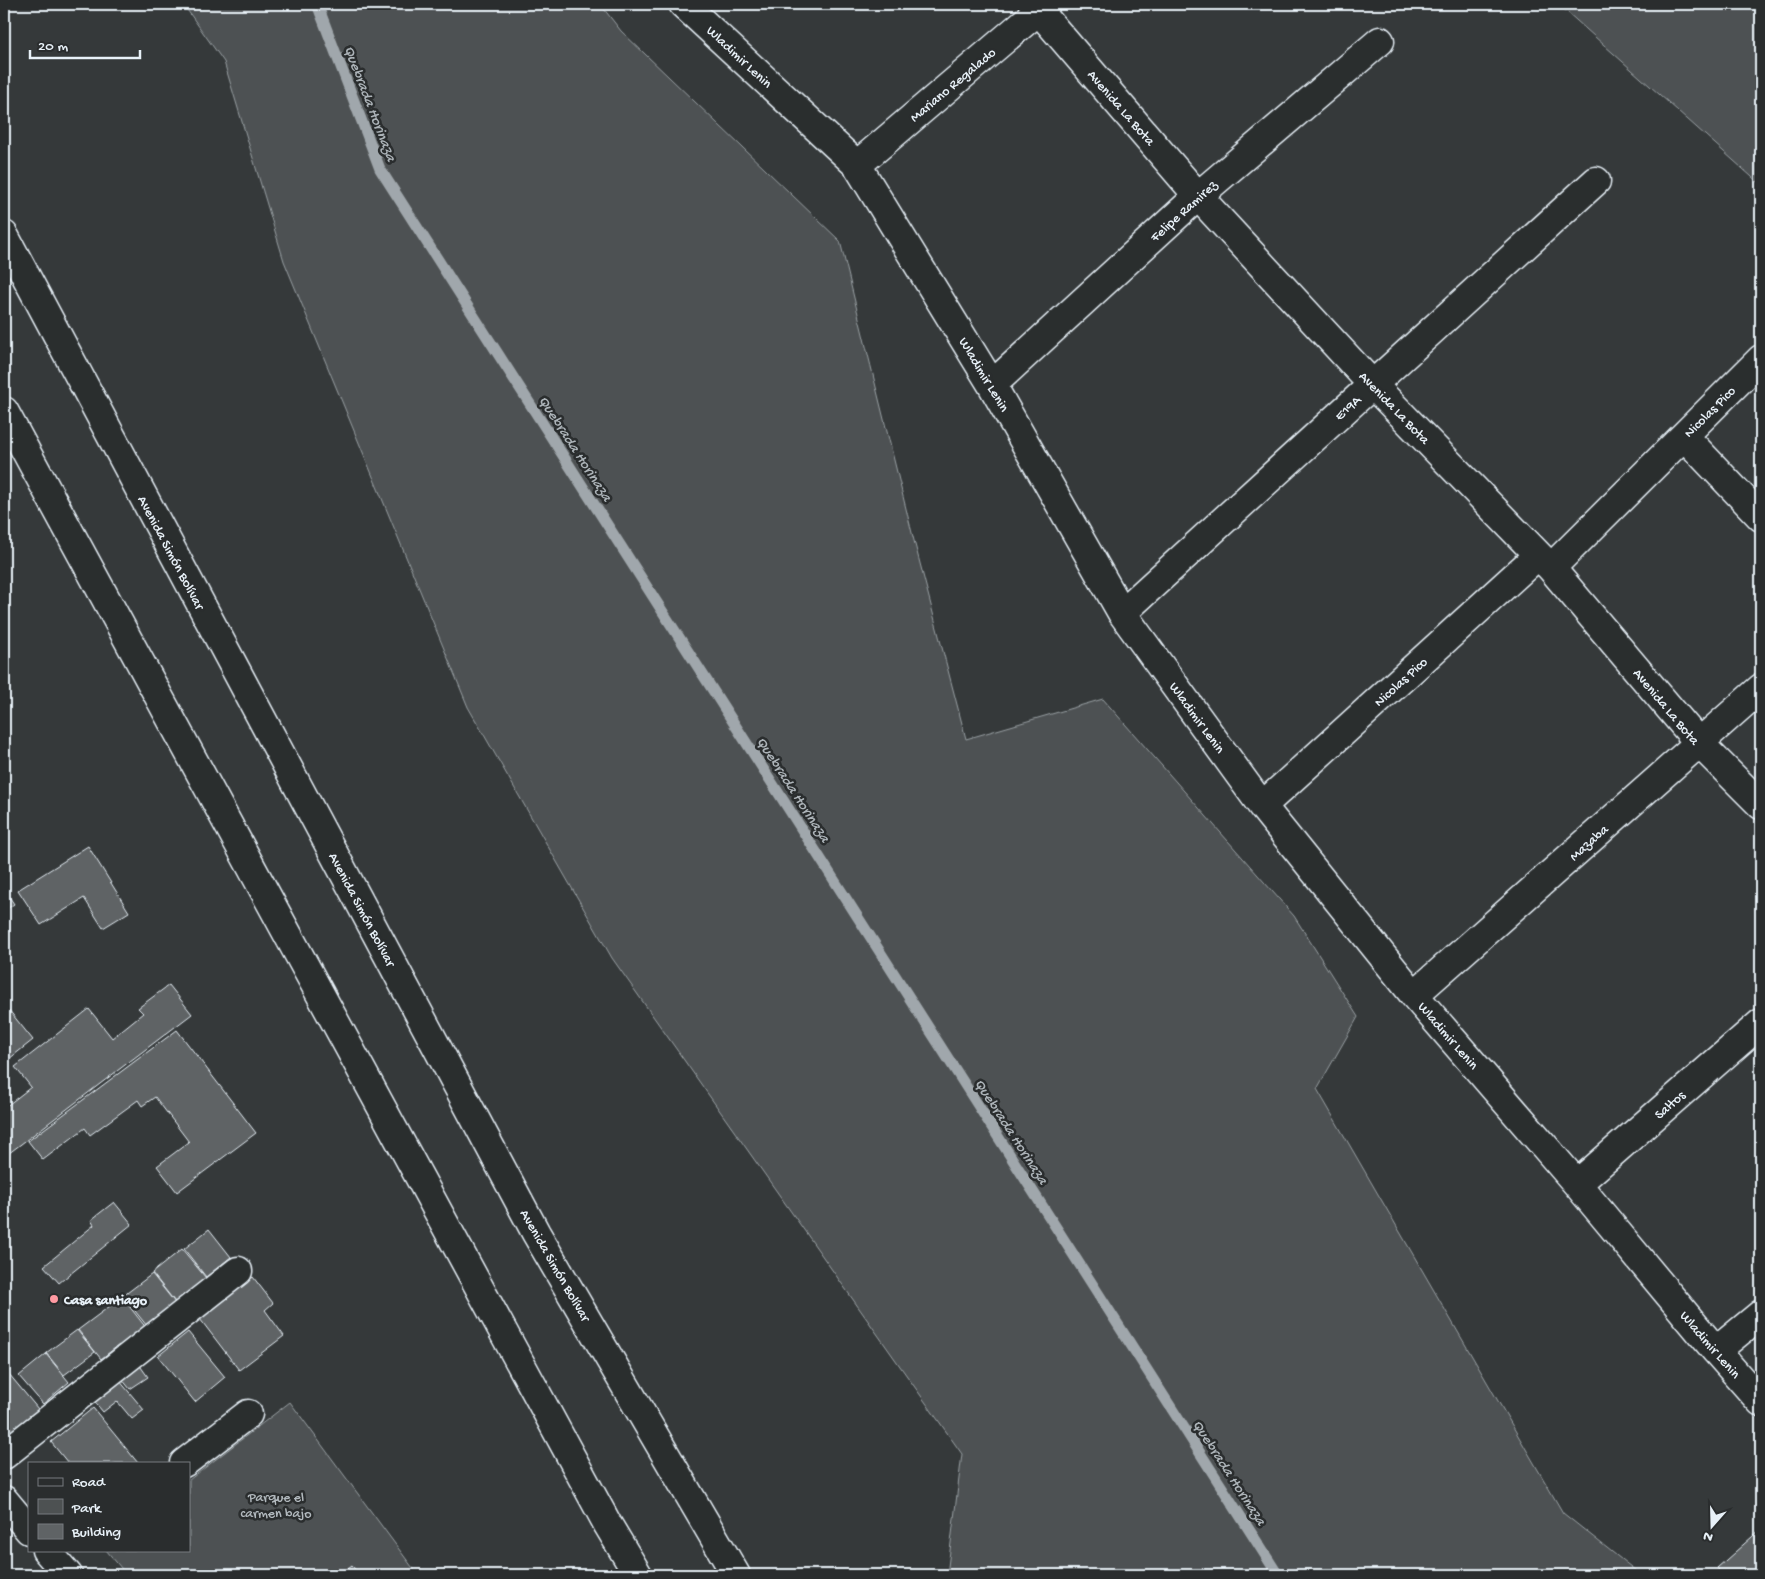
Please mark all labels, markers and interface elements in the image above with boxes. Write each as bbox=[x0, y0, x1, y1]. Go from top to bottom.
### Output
street label: Wladimir Lenin bbox=[702, 23, 775, 93]
scale bar bbox=[30, 28, 140, 60]
text: 20 m bbox=[38, 38, 68, 56]
water label: Quebrada Horinaza bbox=[339, 43, 400, 166]
street label: Mariano Regalado bbox=[907, 45, 1000, 127]
street label: Avenida La Bota bbox=[1083, 67, 1158, 151]
street label: Felipe Ramirez bbox=[1147, 177, 1222, 247]
street label: Wladimir Lenin bbox=[954, 335, 1012, 416]
street label: Avenida La Bota bbox=[1354, 369, 1433, 450]
street label: Nicolas Pico bbox=[1681, 383, 1740, 442]
street label: E19A bbox=[1332, 392, 1366, 425]
water label: Quebrada Horinaza bbox=[533, 393, 616, 507]
street label: Avenida Simón Bolívar bbox=[133, 493, 208, 614]
street label: Nicolas Pico bbox=[1371, 654, 1432, 711]
street label: Avenida La Bota bbox=[1628, 666, 1703, 750]
street label: Wladimir Lenin bbox=[1164, 680, 1228, 758]
water label: Quebrada Horinaza bbox=[751, 734, 834, 848]
street label: Mazaba bbox=[1567, 821, 1614, 866]
street label: Avenida Simón Bolívar bbox=[324, 850, 399, 971]
street label: Wladimir Lenin bbox=[1413, 999, 1481, 1074]
water label: Quebrada Horinaza bbox=[969, 1076, 1052, 1190]
street label: Saltos bbox=[1652, 1087, 1690, 1124]
street label: Avenida Simón Bolívar bbox=[515, 1207, 593, 1326]
marker: Casa santiago bbox=[48, 1293, 60, 1305]
place label: Casa santiago bbox=[63, 1293, 148, 1310]
street label: Wladimir Lenin bbox=[1675, 1308, 1743, 1383]
water label: Quebrada Horinaza bbox=[1187, 1417, 1270, 1531]
legend bbox=[28, 1462, 190, 1552]
text: Road bbox=[72, 1474, 106, 1492]
park label: Parque el carmen bajo bbox=[240, 1490, 312, 1523]
text: Park bbox=[71, 1500, 102, 1518]
north arrow bbox=[1688, 1502, 1738, 1552]
text: Building bbox=[71, 1524, 121, 1542]
text: N bbox=[1701, 1526, 1716, 1545]

